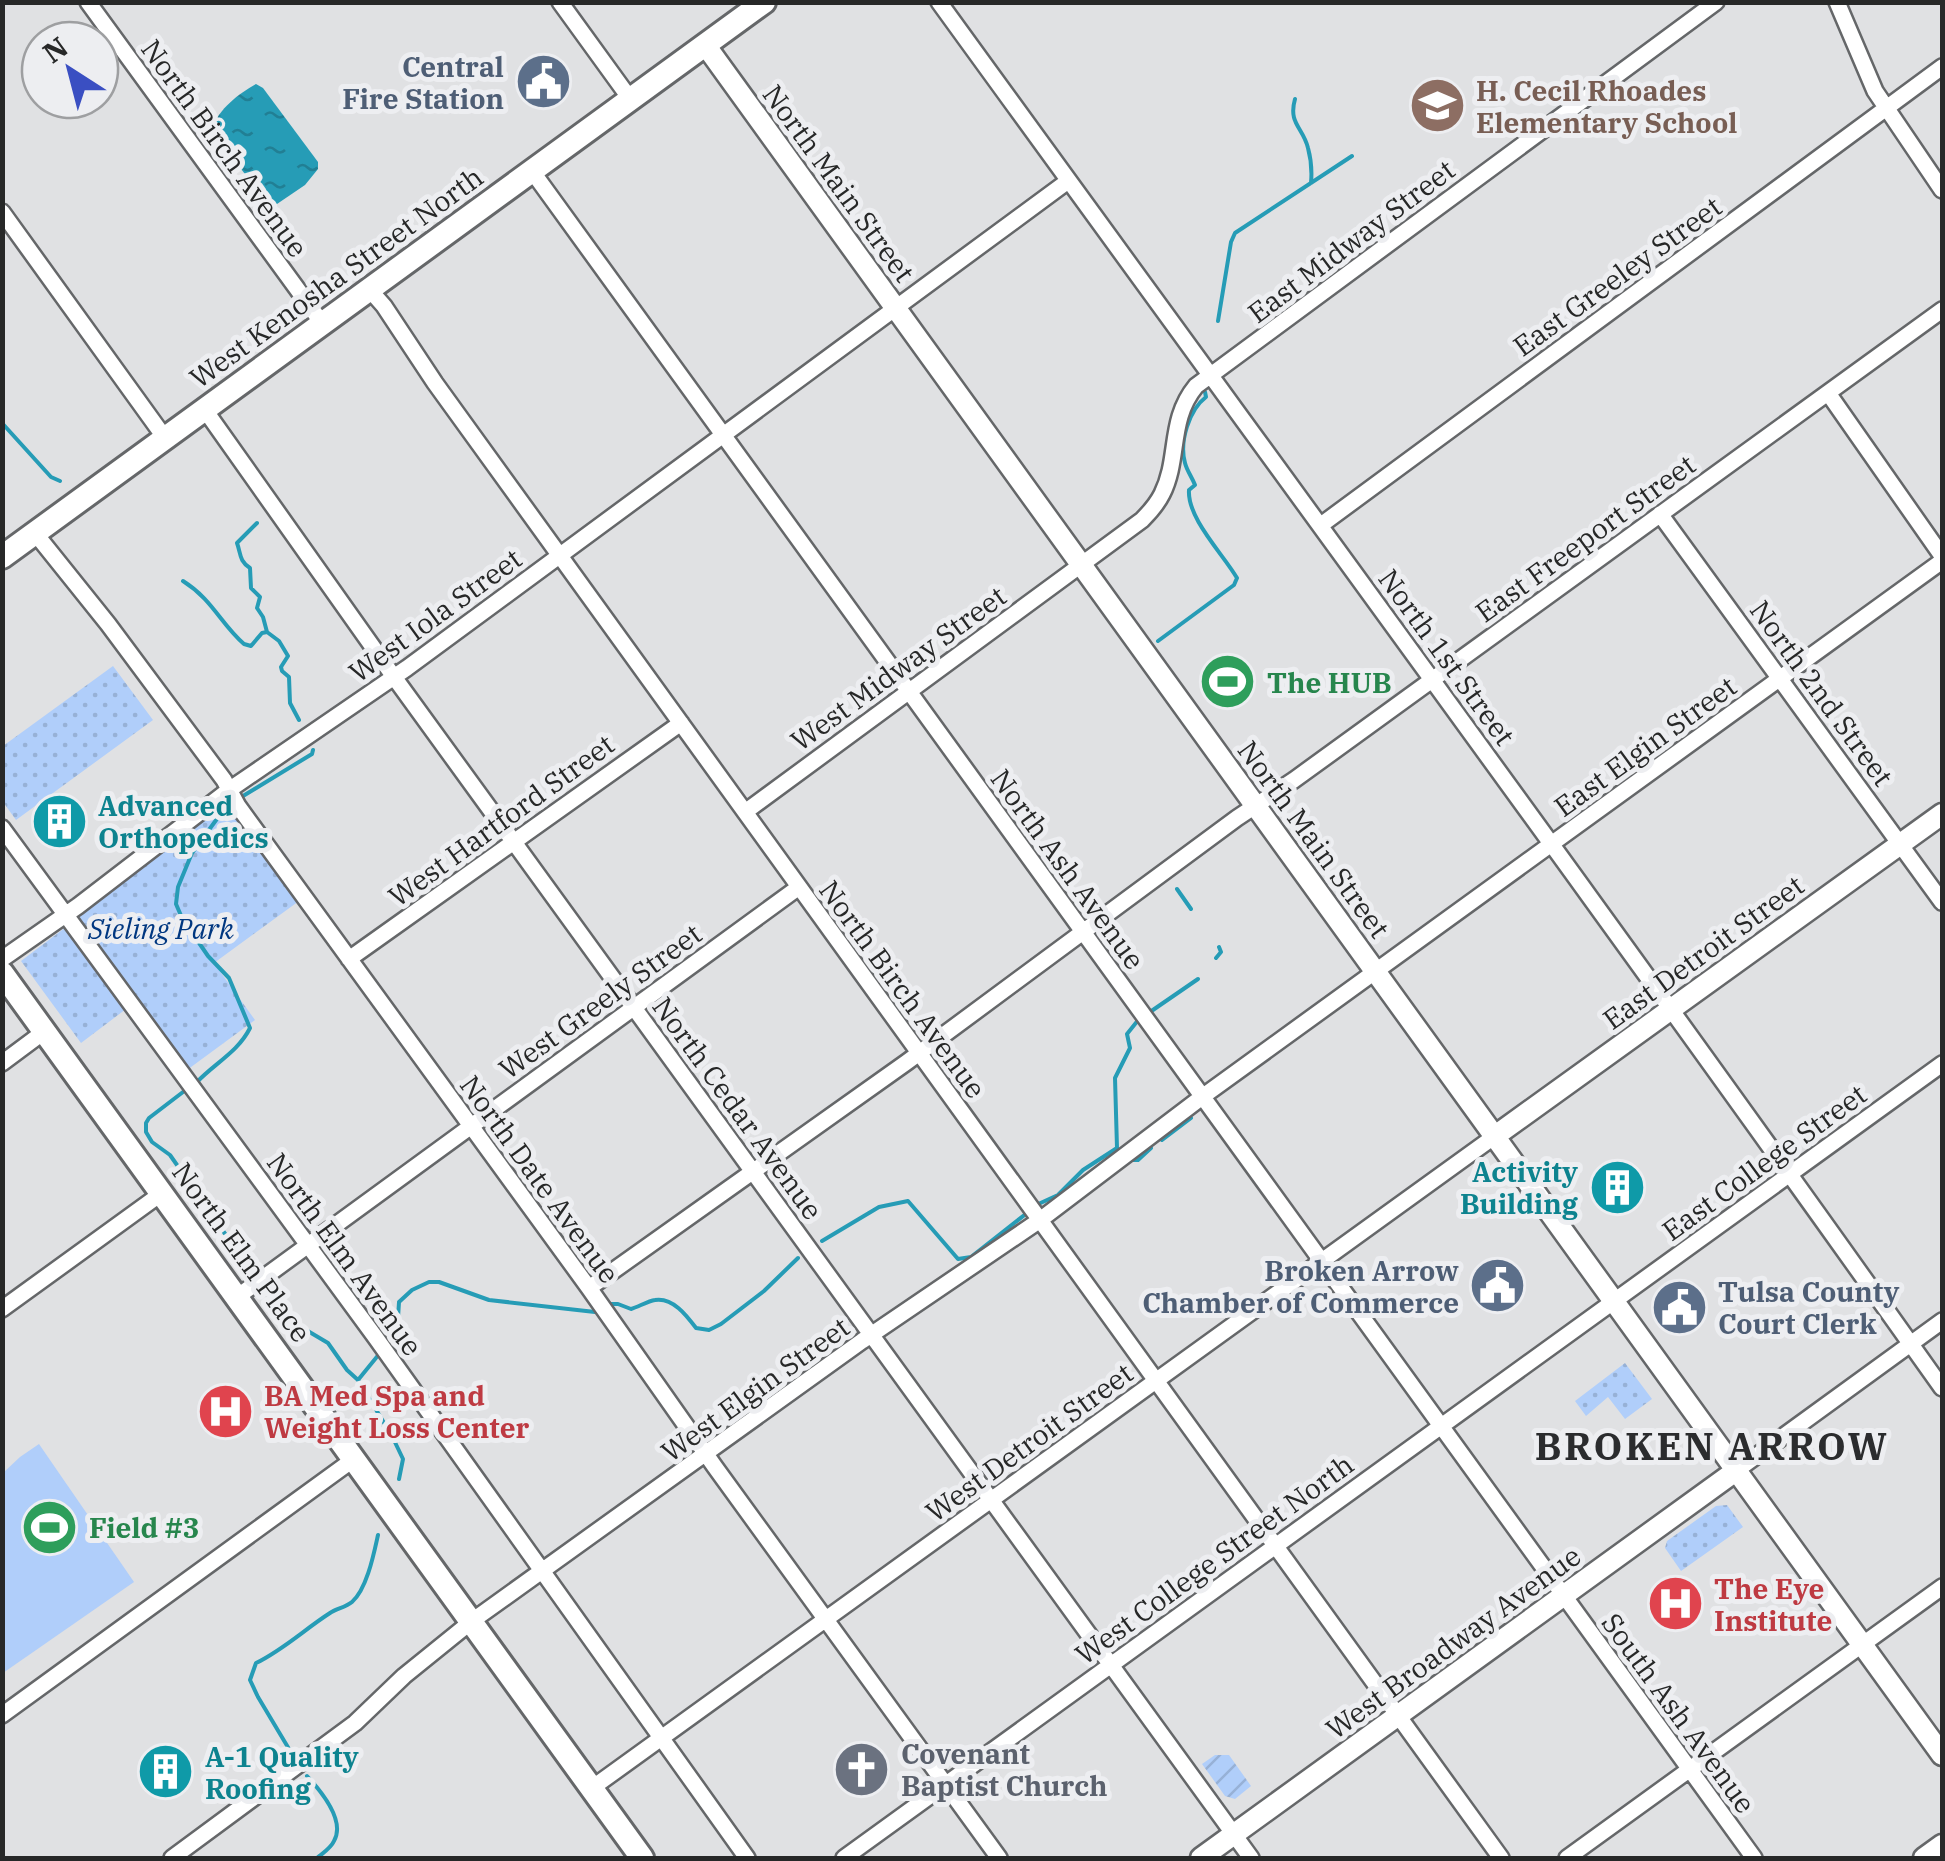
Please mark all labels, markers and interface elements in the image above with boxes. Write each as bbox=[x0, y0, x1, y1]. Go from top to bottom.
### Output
north arrow bbox=[20, 20, 120, 120]
text: N bbox=[35, 28, 75, 71]
street label: North Birch Avenue bbox=[133, 32, 317, 264]
place label: Central Fire Station bbox=[342, 48, 504, 117]
public building icon: Central Fire Station bbox=[513, 52, 573, 112]
place label: H. Cecil Rhoades Elementary School bbox=[1476, 72, 1737, 141]
school or university icon: H. Cecil Rhoades Elementary School bbox=[1407, 76, 1467, 136]
street label: North Main Street bbox=[755, 77, 923, 289]
street label: East Midway Street bbox=[1240, 151, 1462, 331]
street label: West Kenosha Street North bbox=[182, 158, 490, 396]
street label: East Greeley Street bbox=[1505, 188, 1729, 364]
street label: East Freeport Street bbox=[1468, 446, 1702, 630]
street label: West Iola Street bbox=[341, 540, 529, 690]
street label: North 1st Street bbox=[1371, 561, 1524, 753]
street label: West Midway Street bbox=[783, 577, 1013, 759]
street label: North 2nd Street bbox=[1742, 593, 1902, 793]
sports icon: The HUB bbox=[1198, 652, 1258, 712]
place label: The HUB bbox=[1267, 664, 1392, 701]
street label: East Elgin Street bbox=[1547, 667, 1744, 825]
street label: West Hartford Street bbox=[381, 726, 621, 914]
street label: North Main Street bbox=[1230, 733, 1398, 945]
street label: North Ash Avenue bbox=[983, 761, 1153, 977]
place label: Advanced Orthopedics bbox=[98, 787, 269, 856]
building icon: Advanced Orthopedics bbox=[29, 791, 89, 851]
street label: East Detroit Street bbox=[1595, 866, 1811, 1037]
street label: North Birch Avenue bbox=[811, 873, 995, 1105]
park label: Sieling Park bbox=[87, 910, 234, 947]
street label: West Greely Street bbox=[491, 915, 709, 1087]
street label: North Cedar Avenue bbox=[645, 989, 831, 1227]
street label: North Date Avenue bbox=[452, 1068, 628, 1290]
street label: East College Street bbox=[1655, 1075, 1874, 1249]
street label: North Elm Avenue bbox=[259, 1145, 431, 1363]
place label: Activity Building bbox=[1460, 1153, 1579, 1222]
street label: North Elm Place bbox=[164, 1155, 320, 1349]
building icon: Activity Building bbox=[1587, 1157, 1647, 1217]
place label: Broken Arrow Chamber of Commerce bbox=[1142, 1252, 1459, 1321]
public building icon: Broken Arrow Chamber of Commerce bbox=[1468, 1256, 1528, 1316]
place label: Tulsa County Court Clerk bbox=[1718, 1273, 1899, 1342]
public building icon: Tulsa County Court Clerk bbox=[1649, 1277, 1709, 1337]
street label: West Elgin Street bbox=[653, 1308, 857, 1470]
street label: West Detroit Street bbox=[918, 1354, 1140, 1530]
place label: BA Med Spa and Weight Loss Center bbox=[264, 1377, 530, 1446]
hospital icon: BA Med Spa and Weight Loss Center bbox=[195, 1381, 255, 1441]
district label: BROKEN ARROW bbox=[1535, 1421, 1889, 1470]
street label: West College Street North bbox=[1067, 1445, 1361, 1673]
sports icon: Field #3 bbox=[20, 1497, 80, 1557]
place label: Field #3 bbox=[89, 1509, 199, 1546]
street label: West Broadway Avenue bbox=[1318, 1537, 1588, 1747]
place label: The Eye Institute bbox=[1714, 1570, 1832, 1639]
hospital icon: The Eye Institute bbox=[1645, 1574, 1705, 1634]
street label: South Ash Avenue bbox=[1594, 1606, 1764, 1820]
place label: Covenant Baptist Church bbox=[901, 1735, 1107, 1804]
place label: A-1 Quality Roofing bbox=[205, 1738, 359, 1807]
church icon: Covenant Baptist Church bbox=[832, 1739, 892, 1799]
building icon: A-1 Quality Roofing bbox=[136, 1742, 196, 1802]

